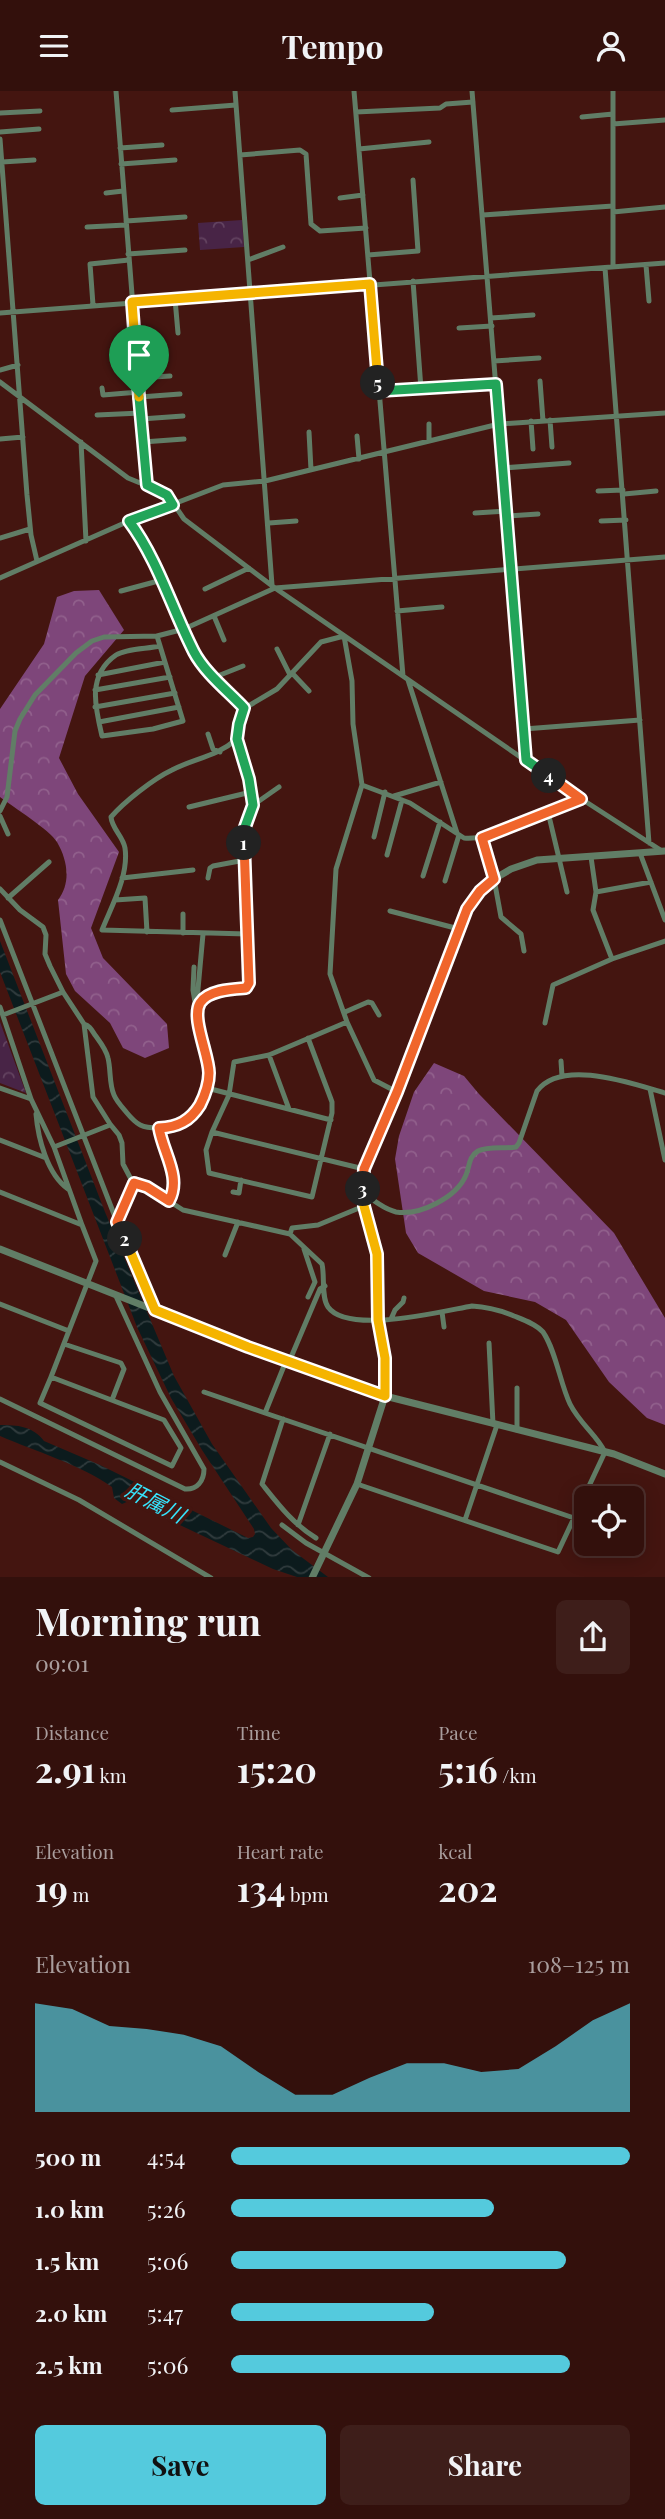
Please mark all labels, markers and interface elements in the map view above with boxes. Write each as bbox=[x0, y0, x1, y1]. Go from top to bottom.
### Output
text: Tempo bbox=[281, 24, 384, 67]
icon: menu bbox=[35, 27, 73, 65]
icon: person bbox=[592, 27, 630, 65]
pin bbox=[109, 325, 169, 397]
icon: arrive bbox=[120, 336, 158, 374]
pin: 5 bbox=[360, 365, 396, 401]
text: 5 bbox=[373, 369, 382, 395]
pin: 4 bbox=[532, 759, 566, 793]
text: 4 bbox=[543, 762, 554, 788]
pin: 1 bbox=[226, 825, 262, 861]
text: 1 bbox=[240, 829, 247, 855]
pin: 3 bbox=[346, 1171, 380, 1207]
text: 3 bbox=[358, 1175, 367, 1201]
pin: 2 bbox=[108, 1221, 142, 1257]
text: 2 bbox=[120, 1225, 129, 1251]
water label: 肝属川 bbox=[121, 1474, 192, 1529]
map controls bbox=[574, 1486, 644, 1556]
button: locate bbox=[574, 1486, 644, 1556]
text: Morning run bbox=[35, 1595, 261, 1646]
button: share bbox=[556, 1600, 630, 1674]
text: 09:01 bbox=[35, 1647, 89, 1678]
text: Distance bbox=[35, 1719, 109, 1745]
text: Time bbox=[237, 1719, 281, 1745]
text: Pace bbox=[438, 1719, 478, 1745]
text: 2.91 bbox=[35, 1745, 95, 1792]
text: 15:20 bbox=[237, 1745, 317, 1792]
text: 5:16 bbox=[438, 1745, 498, 1792]
text: km bbox=[95, 1762, 127, 1788]
text: /km bbox=[498, 1762, 537, 1788]
text: Elevation bbox=[35, 1838, 114, 1864]
text: Heart rate bbox=[237, 1838, 324, 1864]
text: kcal bbox=[438, 1838, 472, 1864]
text: 19 bbox=[35, 1864, 68, 1911]
text: 134 bbox=[237, 1864, 285, 1911]
text: 202 bbox=[438, 1864, 498, 1911]
text: m bbox=[68, 1881, 89, 1907]
text: bpm bbox=[285, 1881, 329, 1907]
text: Elevation bbox=[35, 1948, 131, 1979]
text: 108–125 m bbox=[528, 1948, 630, 1979]
text: 500 m bbox=[35, 2141, 101, 2172]
text: 4:54 bbox=[147, 2141, 185, 2172]
text: 1.0 km bbox=[35, 2193, 104, 2224]
text: 5:26 bbox=[147, 2193, 186, 2224]
text: 1.5 km bbox=[35, 2245, 99, 2276]
text: 5:06 bbox=[147, 2245, 188, 2276]
text: 2.0 km bbox=[35, 2297, 107, 2328]
text: 5:47 bbox=[147, 2297, 183, 2328]
text: 2.5 km bbox=[35, 2349, 102, 2380]
text: 5:06 bbox=[147, 2349, 188, 2380]
button: Save bbox=[35, 2425, 326, 2505]
button: Share bbox=[340, 2425, 630, 2505]

